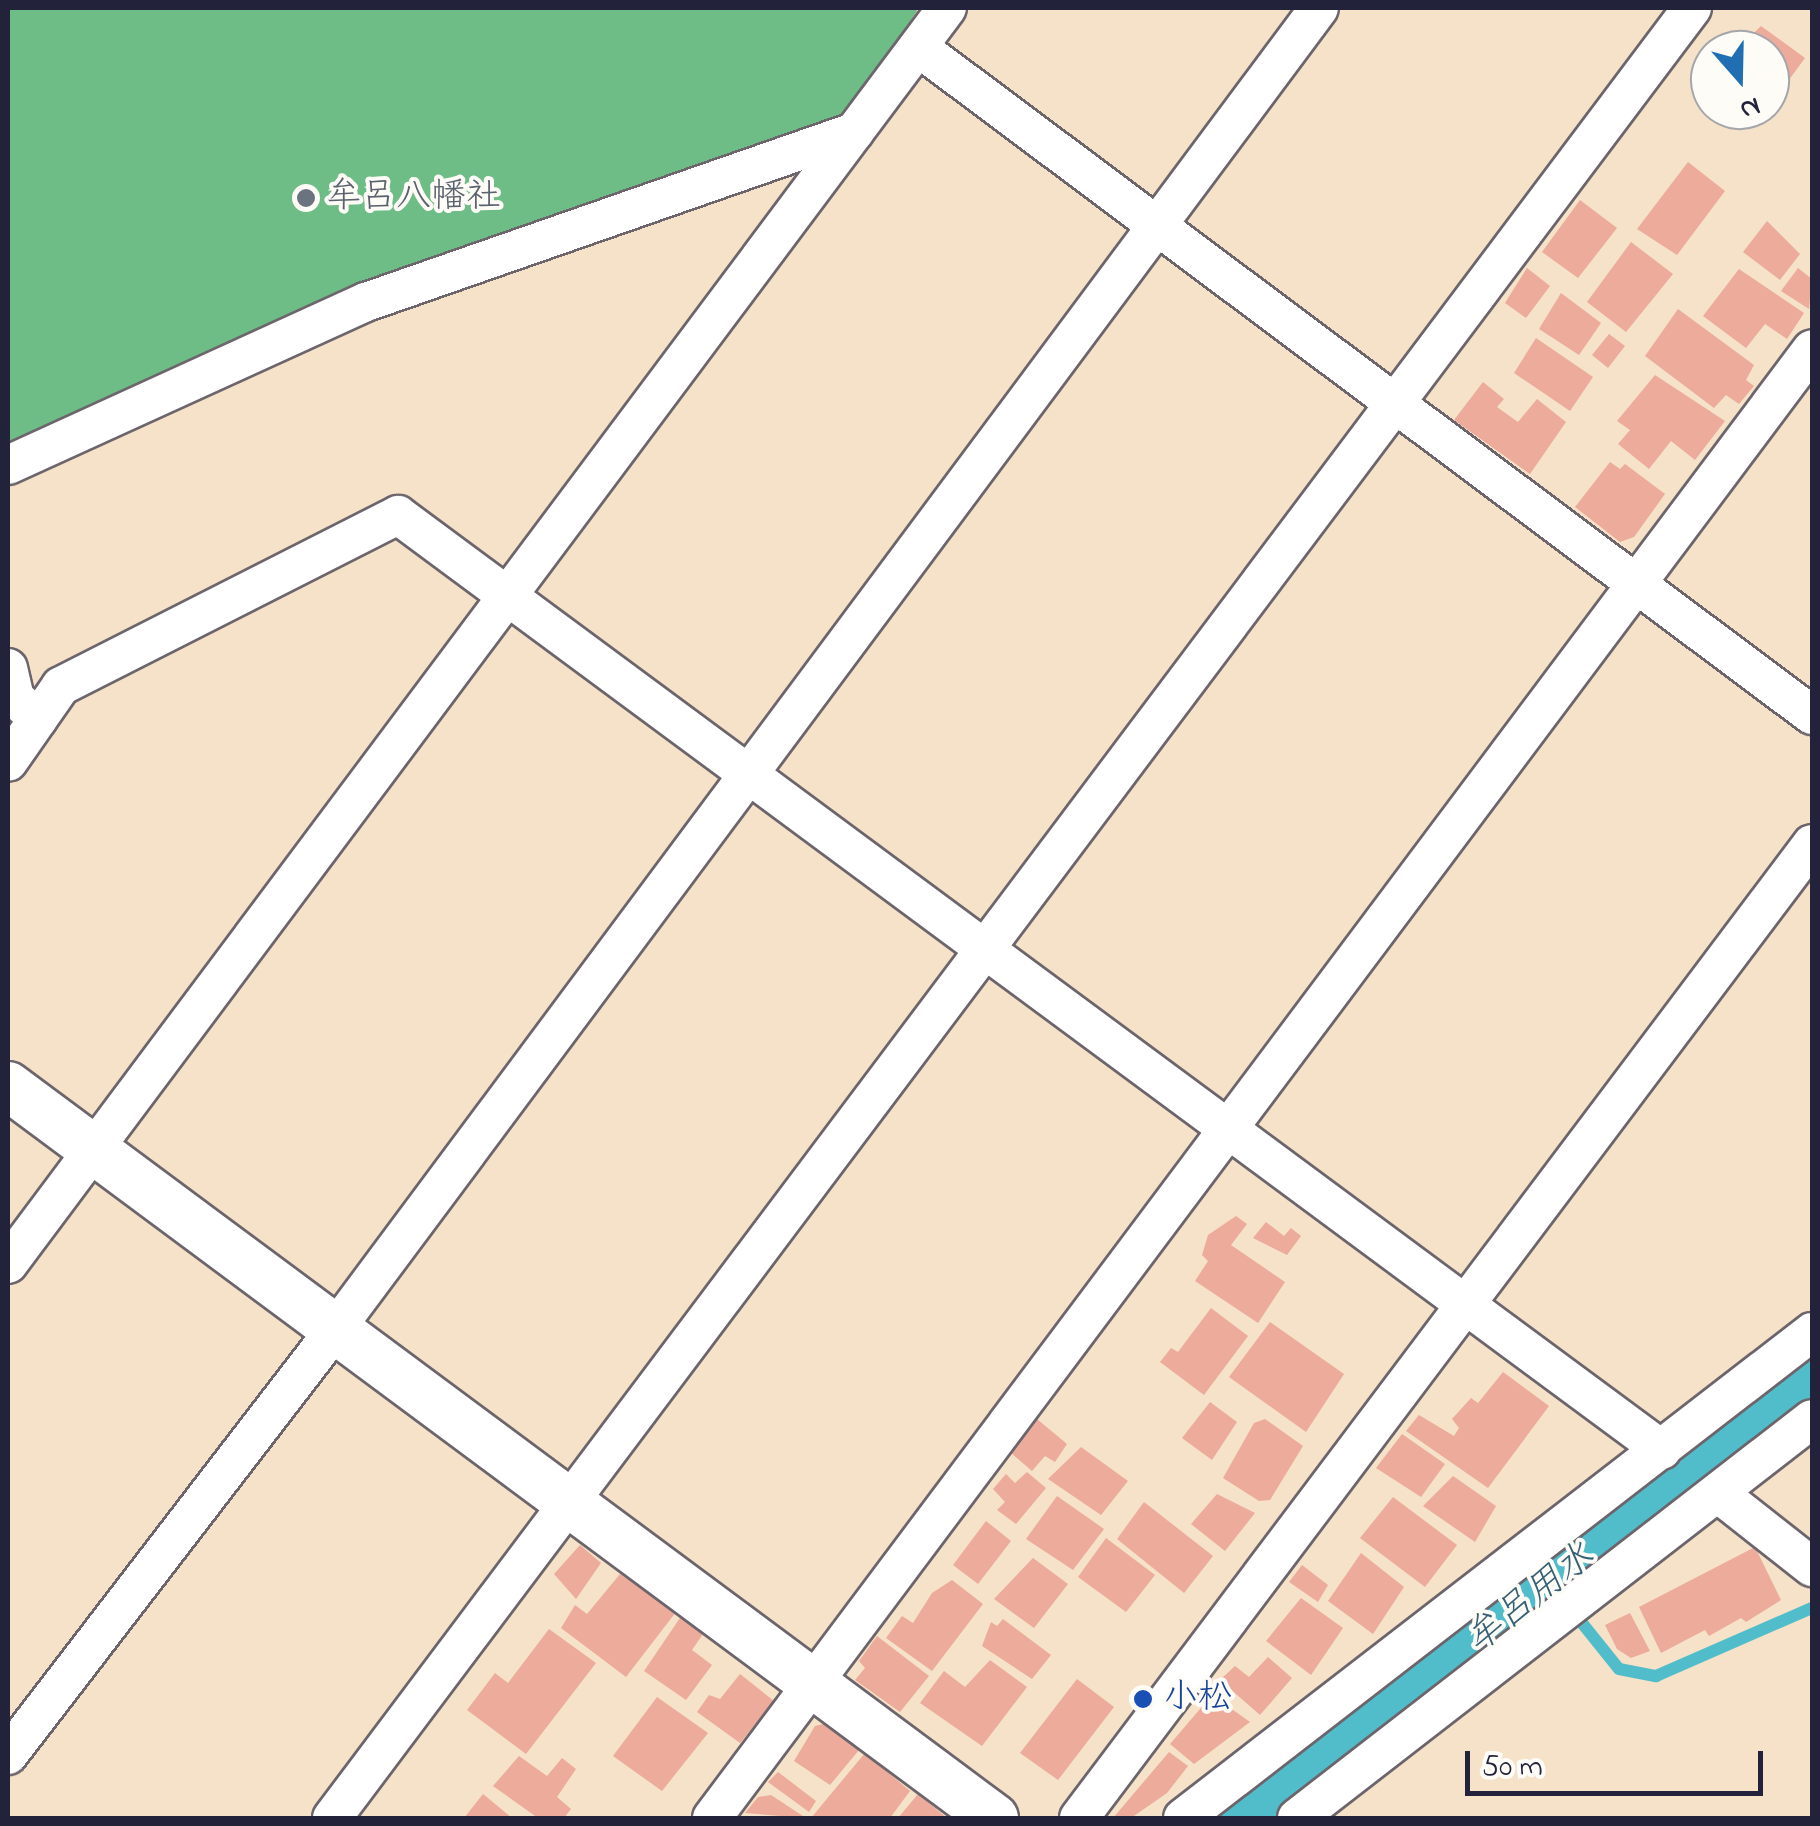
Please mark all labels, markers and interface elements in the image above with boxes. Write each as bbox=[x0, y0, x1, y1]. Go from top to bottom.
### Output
north arrow bbox=[1690, 30, 1790, 130]
text: N bbox=[1734, 84, 1766, 129]
place label: 牟呂八幡社 bbox=[326, 177, 501, 219]
marker: 牟呂八幡社 bbox=[295, 187, 317, 209]
water label: 牟呂用水 bbox=[1457, 1535, 1605, 1665]
place label: 小松 bbox=[1163, 1678, 1233, 1720]
marker: 小松 bbox=[1132, 1688, 1154, 1710]
scale bar bbox=[1470, 1731, 1768, 1793]
text: 50 m bbox=[1482, 1746, 1543, 1790]

